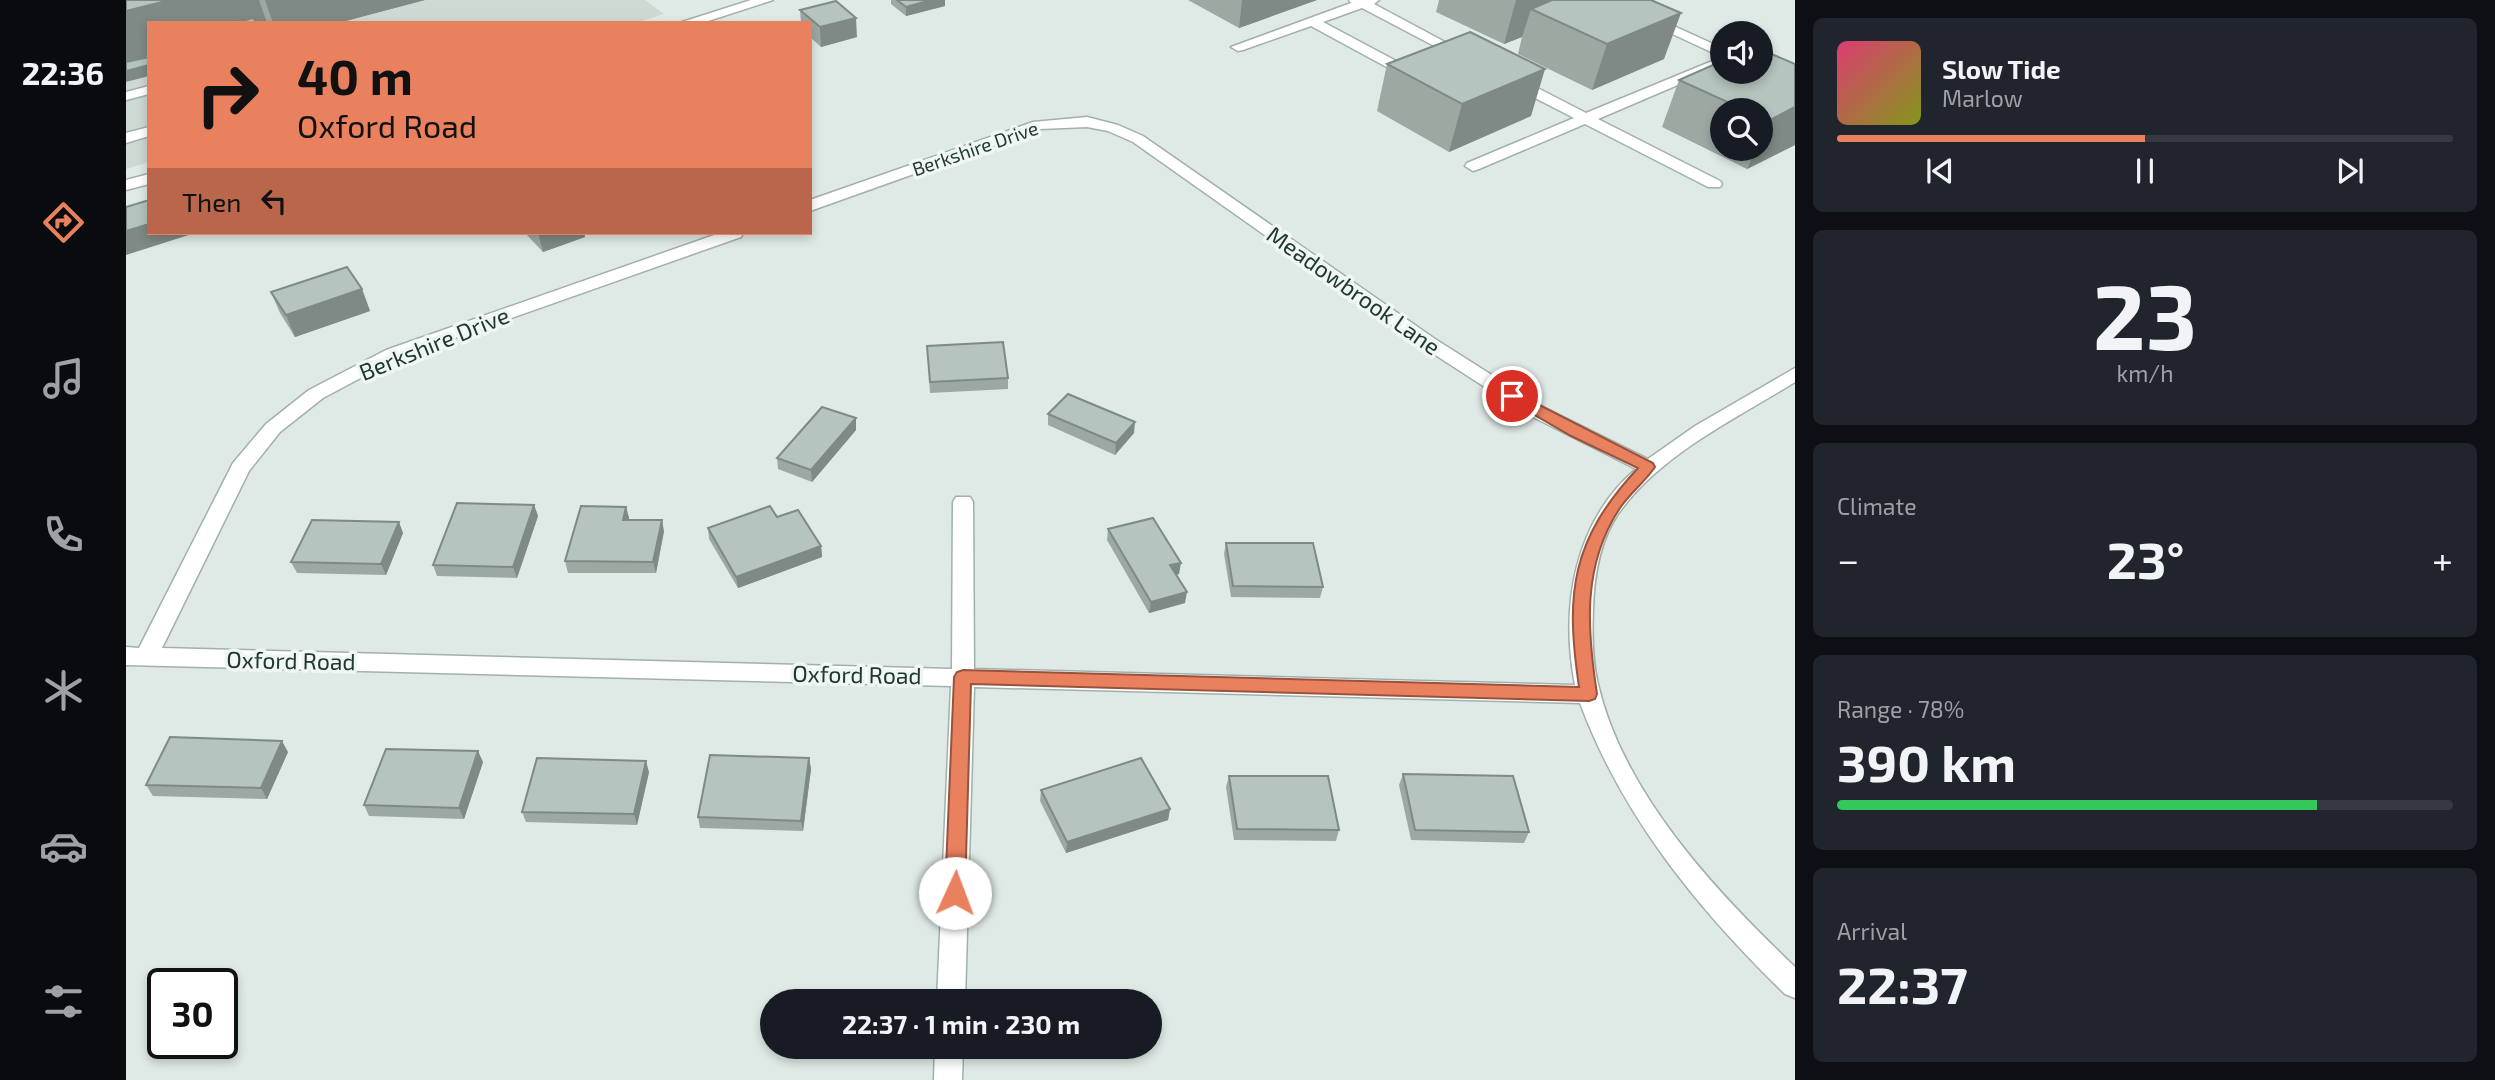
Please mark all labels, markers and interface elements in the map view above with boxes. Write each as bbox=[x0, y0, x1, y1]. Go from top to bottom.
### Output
map controls bbox=[1710, 21, 1773, 161]
button: sound bbox=[1710, 21, 1773, 84]
text: 40 m bbox=[297, 46, 413, 105]
icon: right bbox=[182, 49, 273, 140]
text: 22:36 bbox=[22, 53, 104, 91]
text: Slow Tide bbox=[1942, 53, 2061, 84]
text: Marlow bbox=[1942, 84, 2023, 112]
button: search bbox=[1710, 98, 1773, 161]
text: Oxford Road bbox=[297, 106, 477, 144]
street label: Berkshire Drive bbox=[909, 116, 1041, 180]
icon: previous bbox=[1921, 152, 1959, 190]
icon: pause bbox=[2126, 152, 2164, 190]
icon: next bbox=[2331, 152, 2369, 190]
icon: left bbox=[255, 182, 293, 220]
text: Then bbox=[182, 186, 241, 217]
icon: directions bbox=[39, 198, 88, 247]
street label: Meadowbrook Lane bbox=[1262, 220, 1446, 360]
text: 23 bbox=[2093, 259, 2197, 368]
street label: Berkshire Drive bbox=[355, 300, 513, 386]
icon: music bbox=[39, 354, 88, 403]
text: km/h bbox=[2116, 359, 2174, 387]
pin bbox=[1482, 366, 1542, 426]
icon: arrive bbox=[1493, 377, 1531, 415]
text: Climate bbox=[1837, 492, 1917, 520]
icon: phone bbox=[39, 510, 88, 559]
text: 23° bbox=[2107, 527, 2184, 589]
text: − bbox=[1837, 536, 1859, 582]
text: + bbox=[2432, 536, 2453, 582]
street label: Oxford Road bbox=[226, 645, 356, 675]
street label: Oxford Road bbox=[792, 659, 922, 689]
icon: climate bbox=[39, 666, 88, 715]
text: Range · 78% bbox=[1837, 695, 1964, 723]
text: 390 km bbox=[1837, 730, 2016, 792]
icon: car bbox=[39, 822, 88, 871]
position arrow bbox=[918, 856, 992, 930]
text: Arrival bbox=[1837, 917, 1907, 945]
text: 22:37 bbox=[1837, 952, 1968, 1014]
speed limit sign: 30 bbox=[147, 968, 238, 1059]
icon: filters bbox=[39, 977, 88, 1026]
text: 22:37 · 1 min · 230 m bbox=[842, 1008, 1080, 1039]

